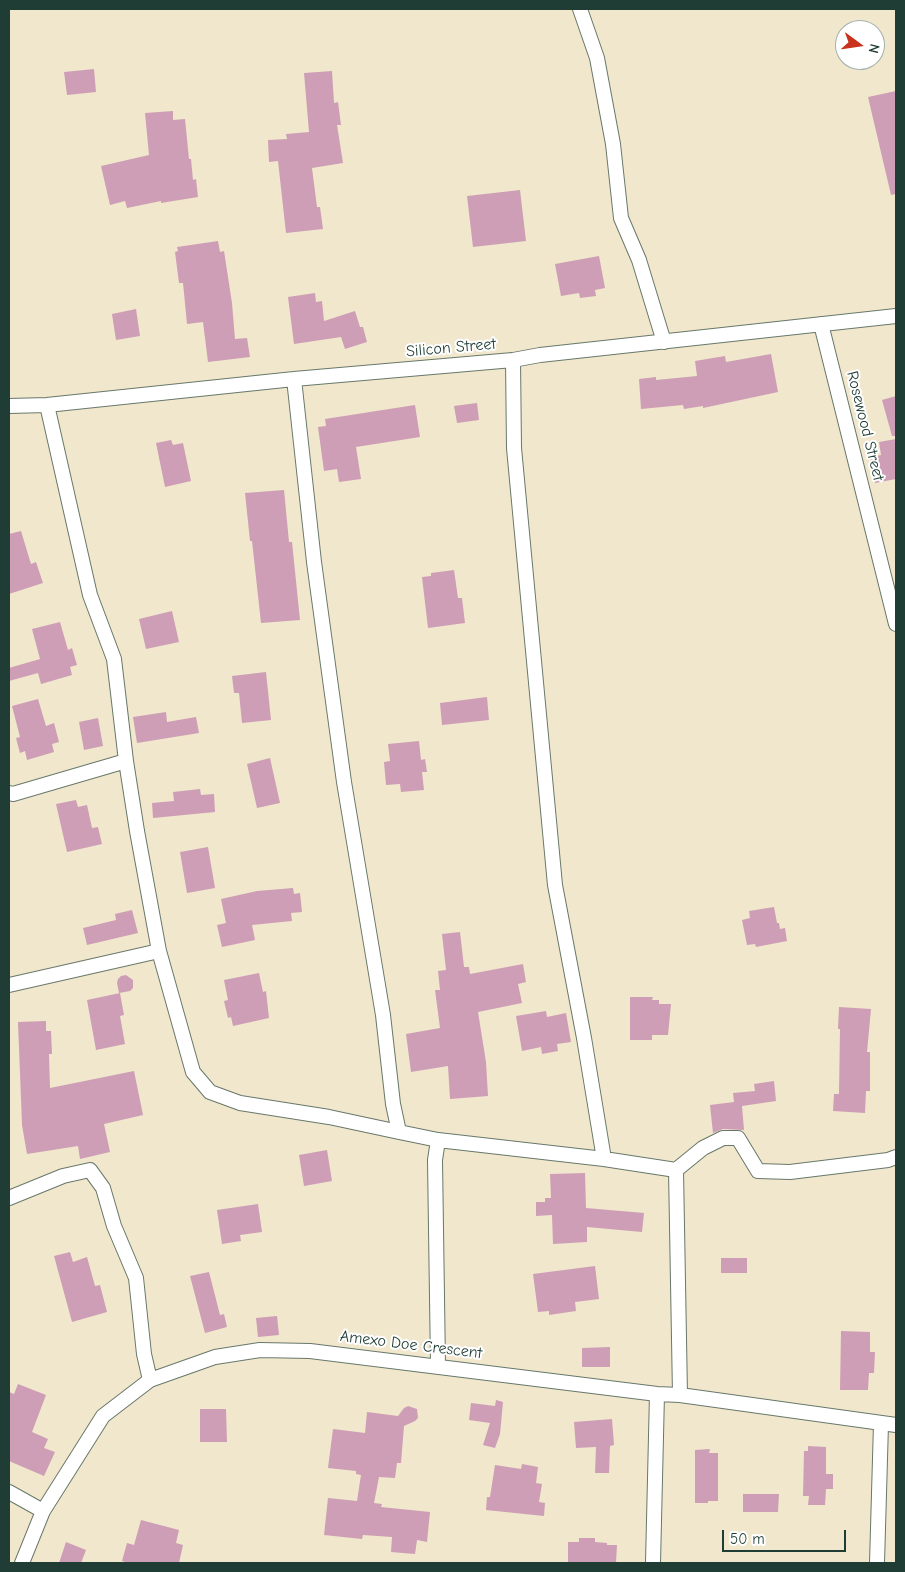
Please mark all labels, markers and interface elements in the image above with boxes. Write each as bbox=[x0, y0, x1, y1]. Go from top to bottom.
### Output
north arrow bbox=[835, 20, 885, 70]
text: N bbox=[865, 42, 883, 55]
street label: Silicon Street bbox=[405, 335, 497, 361]
street label: Rosewood Street bbox=[842, 369, 888, 483]
street label: Amexo Doe Crescent bbox=[339, 1327, 483, 1363]
scale bar bbox=[725, 1520, 849, 1552]
text: 50 m bbox=[730, 1530, 765, 1548]

